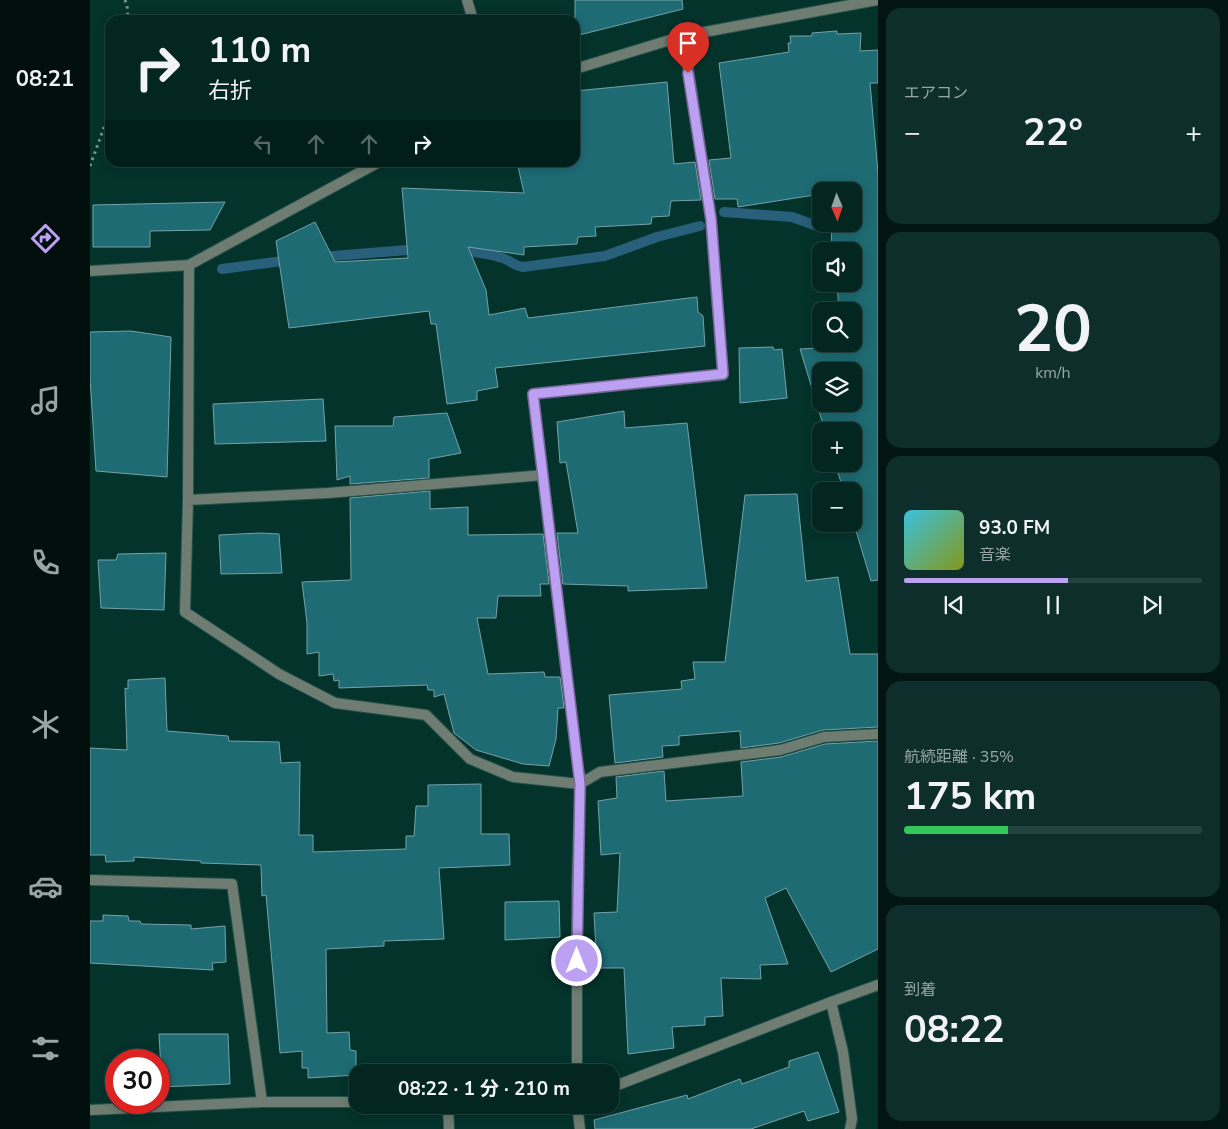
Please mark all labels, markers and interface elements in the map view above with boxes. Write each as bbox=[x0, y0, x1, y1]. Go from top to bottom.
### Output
pin bbox=[667, 22, 709, 73]
text: 110 m bbox=[208, 27, 311, 74]
icon: arrive bbox=[674, 29, 702, 57]
icon: right bbox=[125, 35, 190, 100]
text: 08:21 bbox=[16, 64, 74, 94]
text: 右折 bbox=[208, 76, 252, 106]
text: エアコン bbox=[904, 82, 968, 104]
text: 22° bbox=[1023, 107, 1083, 158]
text: − bbox=[904, 114, 921, 152]
text: + bbox=[1185, 114, 1202, 152]
icon: left bbox=[249, 130, 277, 158]
icon: ahead bbox=[302, 130, 330, 158]
icon: ahead bbox=[355, 130, 383, 158]
icon: right bbox=[408, 130, 436, 158]
north arrow bbox=[812, 182, 862, 232]
map controls bbox=[812, 182, 862, 532]
icon: directions bbox=[28, 221, 63, 256]
button: sound bbox=[812, 242, 862, 292]
text: 20 bbox=[1014, 285, 1092, 374]
button: search bbox=[812, 302, 862, 352]
button: layers bbox=[812, 362, 862, 412]
text: km/h bbox=[1035, 362, 1071, 384]
icon: music bbox=[28, 383, 63, 418]
button: + bbox=[812, 422, 862, 472]
button: − bbox=[812, 482, 862, 532]
text: 93.0 FM bbox=[979, 515, 1050, 541]
text: 音楽 bbox=[979, 544, 1011, 566]
icon: phone bbox=[28, 545, 63, 580]
icon: previous bbox=[940, 591, 968, 619]
icon: pause bbox=[1039, 591, 1067, 619]
icon: next bbox=[1138, 591, 1166, 619]
icon: climate bbox=[28, 707, 63, 742]
text: 航続距離 · 35% bbox=[904, 746, 1014, 768]
text: 175 km bbox=[904, 771, 1036, 822]
icon: car bbox=[28, 869, 63, 904]
position arrow bbox=[550, 934, 602, 986]
text: 到着 bbox=[904, 979, 936, 1001]
text: 08:22 bbox=[904, 1004, 1005, 1055]
icon: filters bbox=[28, 1031, 63, 1066]
speed limit sign: 30 bbox=[105, 1049, 170, 1114]
text: 08:22 · 1 分 · 210 m bbox=[398, 1076, 570, 1102]

